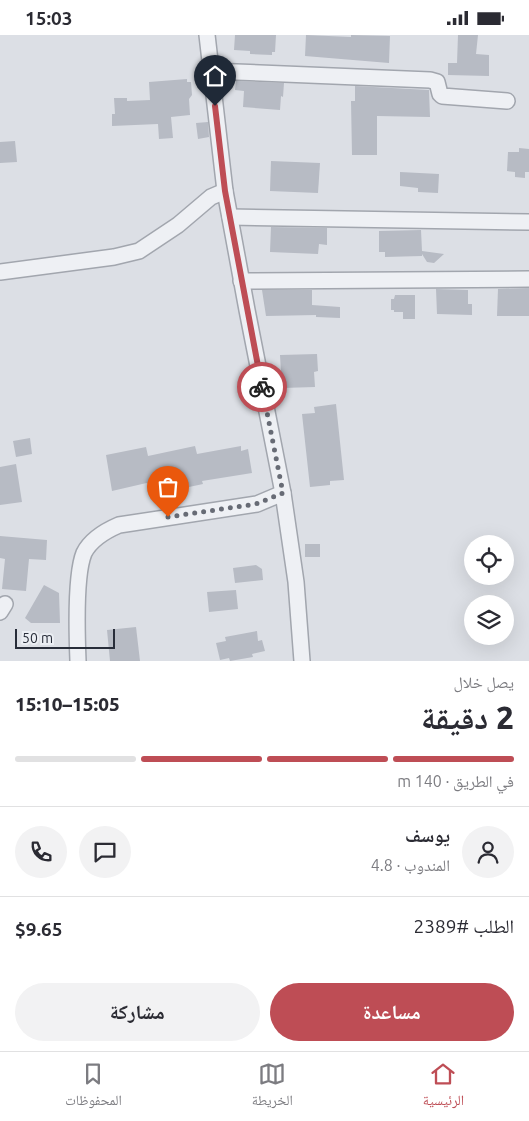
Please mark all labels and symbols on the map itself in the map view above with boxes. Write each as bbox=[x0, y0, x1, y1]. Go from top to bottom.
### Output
pin bbox=[194, 55, 236, 106]
courier bbox=[237, 362, 287, 412]
pin bbox=[147, 466, 189, 517]
scale bar bbox=[15, 626, 115, 649]

